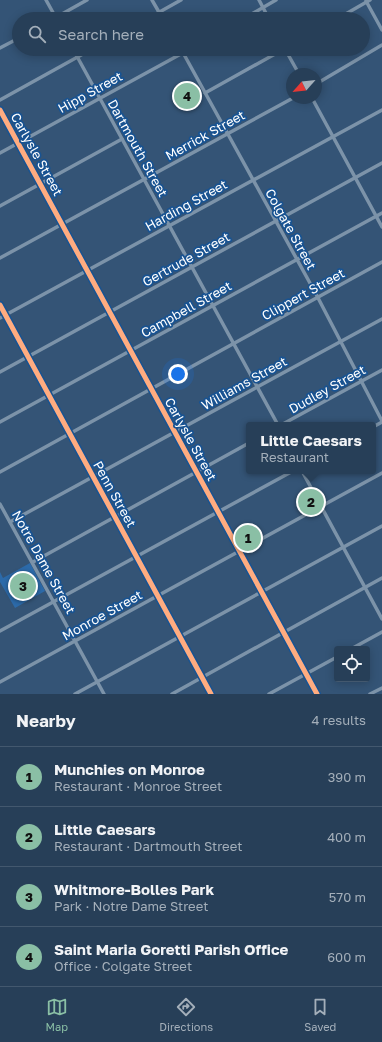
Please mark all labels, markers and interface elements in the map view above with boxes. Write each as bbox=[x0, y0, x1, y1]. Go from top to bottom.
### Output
search box bbox=[12, 12, 370, 56]
icon: search bbox=[26, 23, 48, 45]
text: Search here bbox=[58, 25, 144, 43]
street label: Hipp Street bbox=[55, 68, 125, 116]
north arrow bbox=[286, 68, 322, 104]
pin: 4 bbox=[174, 81, 200, 111]
street label: Dartmouth Street bbox=[105, 96, 171, 200]
street label: Merrick Street bbox=[162, 107, 248, 163]
street label: Carlysle Street bbox=[8, 110, 66, 198]
street label: Harding Street bbox=[142, 176, 230, 234]
street label: Colgate Street bbox=[262, 186, 320, 272]
street label: Gertrude Street bbox=[140, 228, 232, 290]
street label: Clippert Street bbox=[259, 265, 347, 323]
street label: Campbell Street bbox=[138, 277, 234, 341]
street label: Williams Street bbox=[198, 353, 290, 413]
street label: Dudley Street bbox=[286, 361, 368, 417]
your location bbox=[168, 364, 188, 384]
street label: Carlysle Street bbox=[162, 395, 220, 483]
popup bbox=[246, 422, 376, 474]
text: Little Caesars bbox=[260, 431, 362, 449]
text: Restaurant bbox=[260, 449, 329, 465]
street label: Penn Street bbox=[90, 458, 140, 530]
pin: 2 bbox=[298, 487, 324, 517]
street label: Notre Dame Street bbox=[9, 507, 79, 617]
pin: 1 bbox=[235, 523, 261, 553]
pin: 3 bbox=[10, 571, 36, 601]
street label: Monroe Street bbox=[59, 586, 145, 644]
map controls bbox=[334, 646, 370, 682]
button: locate bbox=[334, 646, 370, 682]
text: Nearby bbox=[16, 710, 76, 731]
text: 4 results bbox=[312, 712, 366, 728]
text: Munchies on Monroe bbox=[54, 760, 205, 778]
text: 1 bbox=[26, 769, 32, 785]
text: 390 m bbox=[328, 769, 366, 785]
text: Restaurant · Monroe Street bbox=[54, 778, 222, 794]
text: Little Caesars bbox=[54, 820, 156, 838]
text: 2 bbox=[25, 829, 33, 845]
text: 400 m bbox=[327, 829, 366, 845]
text: Restaurant · Dartmouth Street bbox=[54, 838, 242, 854]
text: Whitmore-Bolles Park bbox=[54, 880, 214, 898]
text: 3 bbox=[25, 889, 33, 905]
text: 570 m bbox=[329, 889, 366, 905]
text: Park · Notre Dame Street bbox=[54, 898, 208, 914]
text: Saint Maria Goretti Parish Office bbox=[54, 940, 288, 958]
text: 4 bbox=[25, 949, 33, 965]
text: 600 m bbox=[327, 949, 366, 965]
text: Office · Colgate Street bbox=[54, 958, 192, 974]
tab: Map bbox=[46, 996, 68, 1033]
tab: Directions bbox=[159, 996, 213, 1033]
tab: Saved bbox=[304, 996, 336, 1033]

